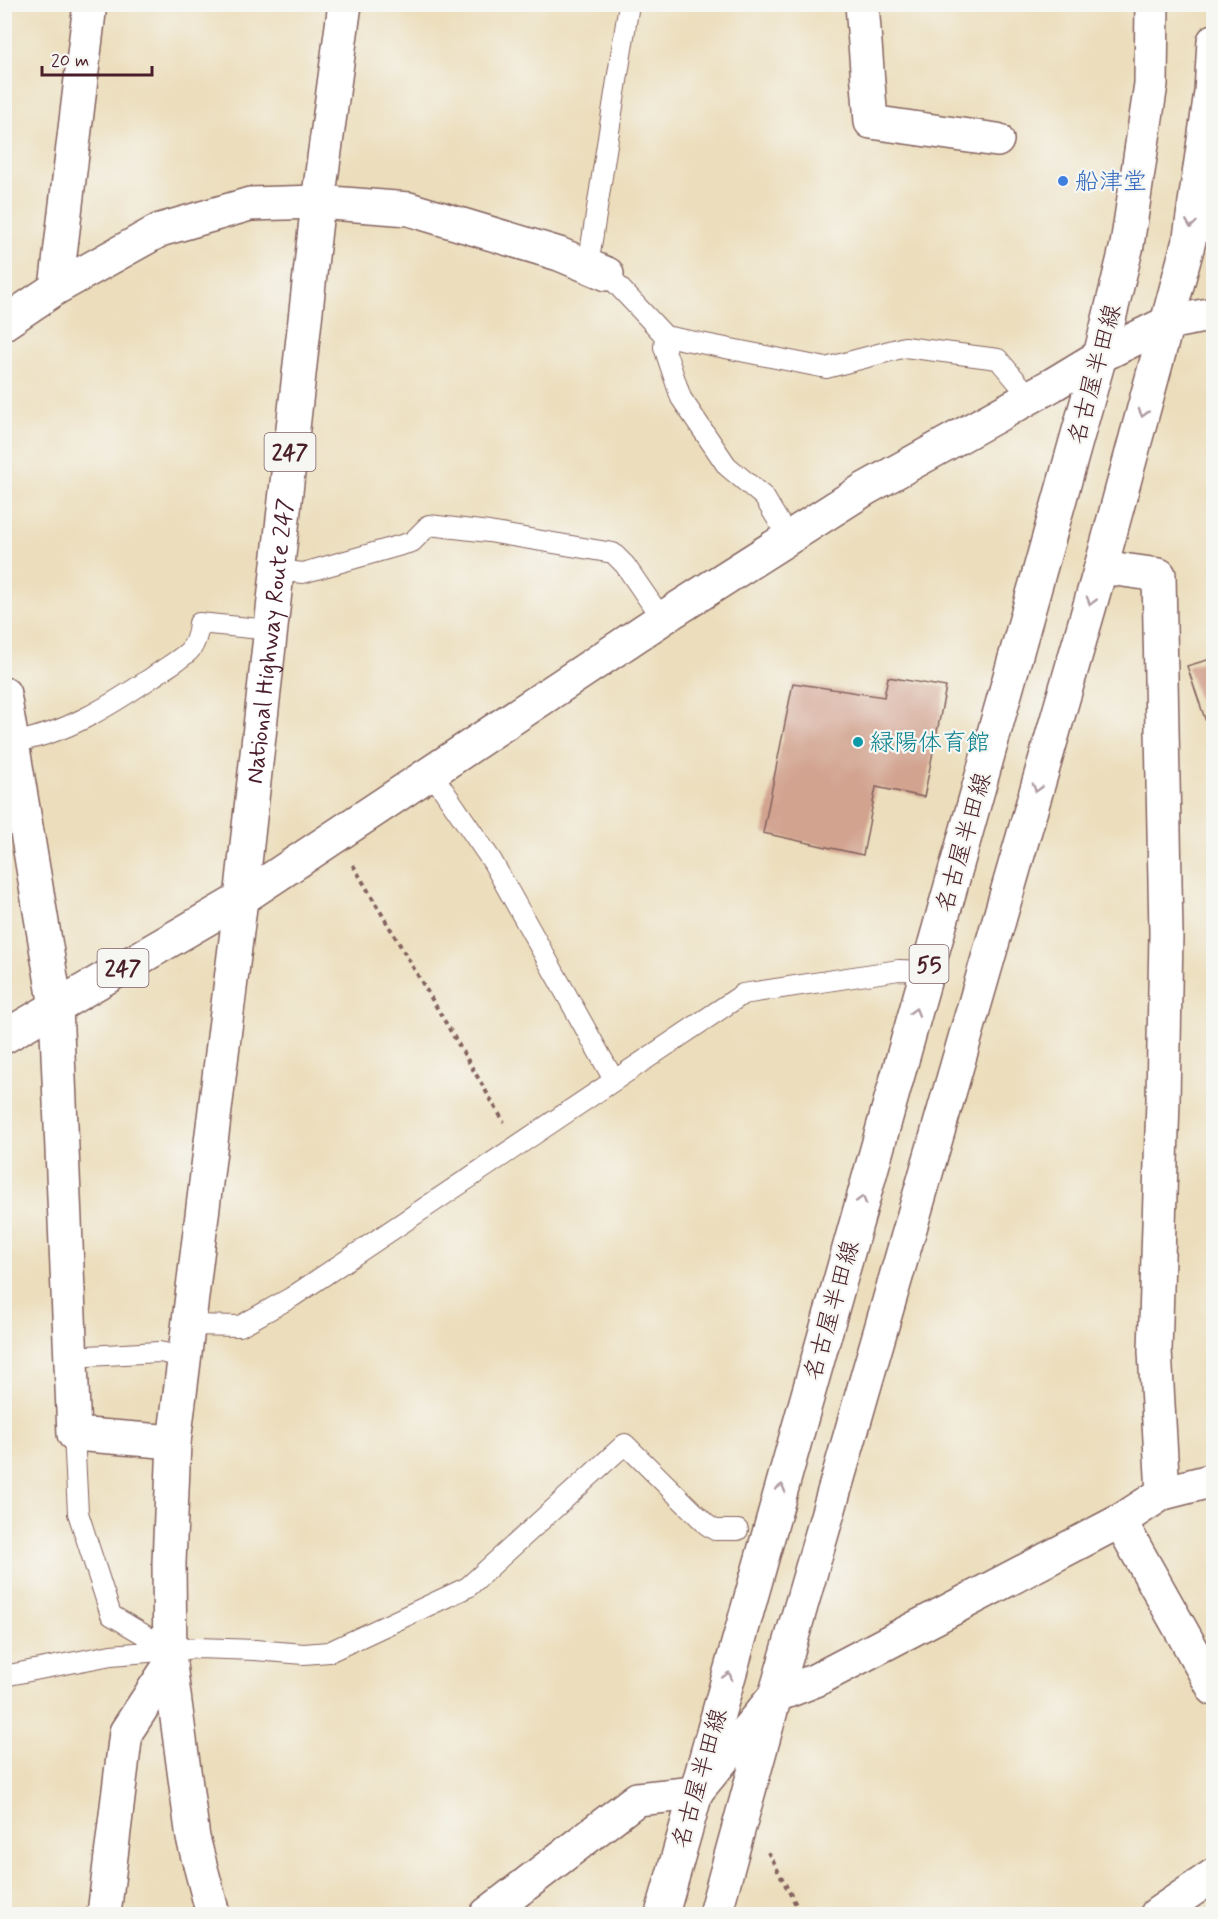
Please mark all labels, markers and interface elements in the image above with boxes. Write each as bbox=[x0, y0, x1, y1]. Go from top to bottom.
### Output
scale bar bbox=[42, 39, 152, 77]
text: 20 m bbox=[51, 49, 89, 73]
place label: 船津堂 bbox=[1075, 167, 1147, 198]
marker: 船津堂 bbox=[1056, 174, 1070, 188]
one-way arrow bbox=[1186, 219, 1198, 229]
street label: 名古屋半田線 bbox=[1062, 301, 1129, 448]
one-way arrow bbox=[1138, 407, 1150, 418]
road number: 247 bbox=[264, 433, 316, 471]
street label: National Highway Route 247 bbox=[240, 496, 302, 786]
one-way arrow bbox=[1086, 596, 1099, 606]
place label: 緑陽体育館 bbox=[870, 728, 990, 759]
marker: 緑陽体育館 bbox=[851, 735, 865, 749]
street label: 名古屋半田線 bbox=[930, 769, 999, 916]
one-way arrow bbox=[1032, 782, 1044, 793]
road number: 55 bbox=[910, 945, 948, 983]
road number: 247 bbox=[98, 949, 148, 987]
one-way arrow bbox=[908, 1007, 921, 1017]
one-way arrow bbox=[855, 1195, 868, 1205]
street label: 名古屋半田線 bbox=[798, 1237, 867, 1384]
one-way arrow bbox=[774, 1483, 786, 1494]
one-way arrow bbox=[721, 1671, 733, 1682]
street label: 名古屋半田線 bbox=[666, 1705, 735, 1852]

